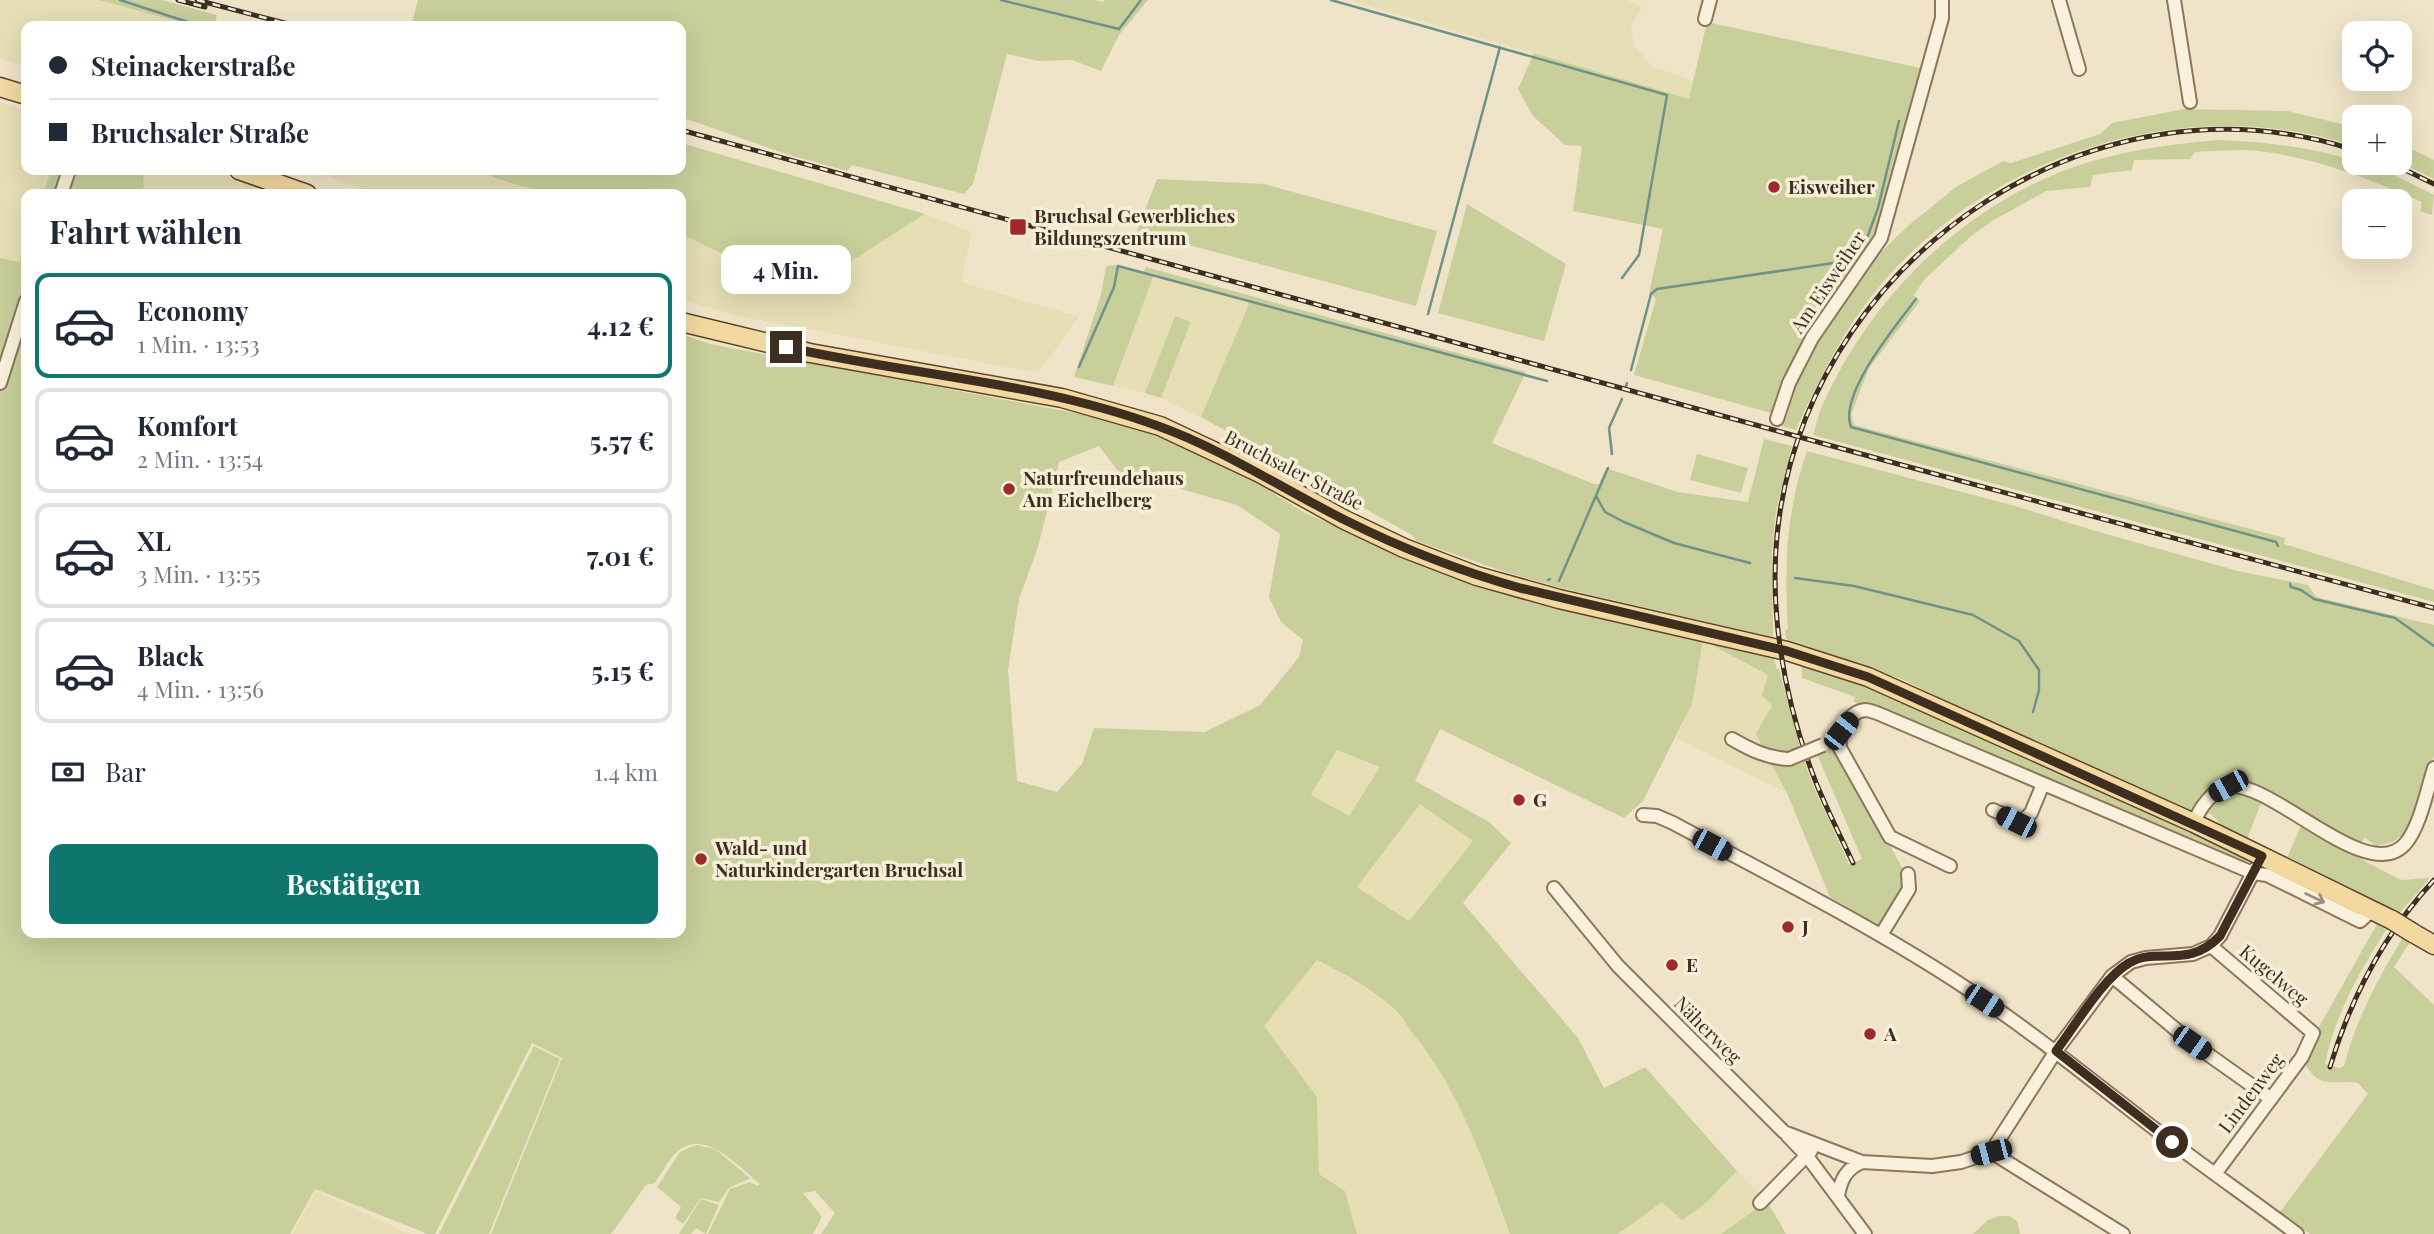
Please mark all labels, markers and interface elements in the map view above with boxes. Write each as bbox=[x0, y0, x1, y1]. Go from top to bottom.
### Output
map controls bbox=[2342, 21, 2412, 259]
button: locate bbox=[2342, 21, 2412, 91]
text: Steinackerstraße bbox=[91, 48, 296, 83]
button: + bbox=[2342, 105, 2412, 175]
text: Bruchsaler Straße bbox=[91, 115, 309, 150]
place label: Eisweiher bbox=[1788, 173, 1875, 199]
marker: Eisweiher bbox=[1766, 179, 1782, 195]
button: − bbox=[2342, 189, 2412, 259]
place label: Bruchsal Gewerbliches Bildungszentrum bbox=[1034, 202, 1235, 250]
text: Fahrt wählen bbox=[49, 209, 242, 252]
marker: Bruchsal Gewerbliches Bildungszentrum bbox=[1008, 217, 1028, 237]
street label: Am Eisweiher bbox=[1783, 225, 1871, 338]
callout: 4 Min. bbox=[721, 246, 851, 294]
text: 4 Min. bbox=[753, 254, 819, 285]
text: Economy bbox=[137, 293, 248, 328]
icon: car bbox=[53, 294, 116, 357]
text: 4.12 € bbox=[587, 308, 654, 343]
text: 1 Min. · 13:53 bbox=[137, 328, 260, 359]
route end bbox=[770, 331, 802, 363]
text: Komfort bbox=[137, 408, 238, 443]
icon: car bbox=[53, 409, 116, 472]
text: 5.57 € bbox=[590, 423, 654, 458]
street label: Bruchsaler Straße bbox=[1220, 423, 1368, 515]
text: 2 Min. · 13:54 bbox=[137, 443, 263, 474]
place label: Naturfreundehaus Am Eichelberg bbox=[1022, 464, 1184, 512]
marker: Naturfreundehaus Am Eichelberg bbox=[1001, 481, 1017, 497]
text: XL bbox=[137, 523, 171, 558]
icon: car bbox=[53, 524, 116, 587]
text: 7.01 € bbox=[587, 538, 654, 573]
text: 3 Min. · 13:55 bbox=[137, 558, 261, 589]
text: Black bbox=[137, 638, 204, 673]
icon: car bbox=[53, 639, 116, 702]
text: 5.15 € bbox=[591, 653, 654, 688]
text: 4 Min. · 13:56 bbox=[137, 673, 264, 704]
car bbox=[1820, 708, 1863, 754]
icon: cash bbox=[49, 753, 87, 791]
text: Bar bbox=[105, 754, 146, 789]
text: 1.4 km bbox=[594, 756, 658, 787]
car bbox=[2205, 767, 2252, 805]
place label: G bbox=[1533, 786, 1547, 812]
marker: G bbox=[1511, 792, 1527, 808]
car bbox=[1993, 803, 2040, 841]
car bbox=[1689, 826, 1736, 864]
place label: Wald- und Naturkindergarten Bruchsal bbox=[714, 834, 963, 882]
button: Bestätigen bbox=[49, 844, 658, 924]
marker: Wald- und Naturkindergarten Bruchsal bbox=[693, 851, 709, 867]
one-way arrow bbox=[2304, 892, 2325, 906]
place label: J bbox=[1801, 913, 1809, 939]
marker: J bbox=[1780, 919, 1796, 935]
street label: Kugelweg bbox=[2235, 938, 2315, 1011]
place label: E bbox=[1686, 951, 1698, 977]
marker: E bbox=[1664, 957, 1680, 973]
car bbox=[1961, 981, 2008, 1021]
street label: Näherweg bbox=[1669, 990, 1748, 1069]
place label: A bbox=[1883, 1020, 1897, 1046]
car bbox=[2169, 1022, 2216, 1064]
marker: A bbox=[1862, 1026, 1878, 1042]
street label: Lindenweg bbox=[2212, 1047, 2289, 1138]
route start bbox=[2156, 1126, 2188, 1158]
car bbox=[1968, 1136, 2015, 1168]

